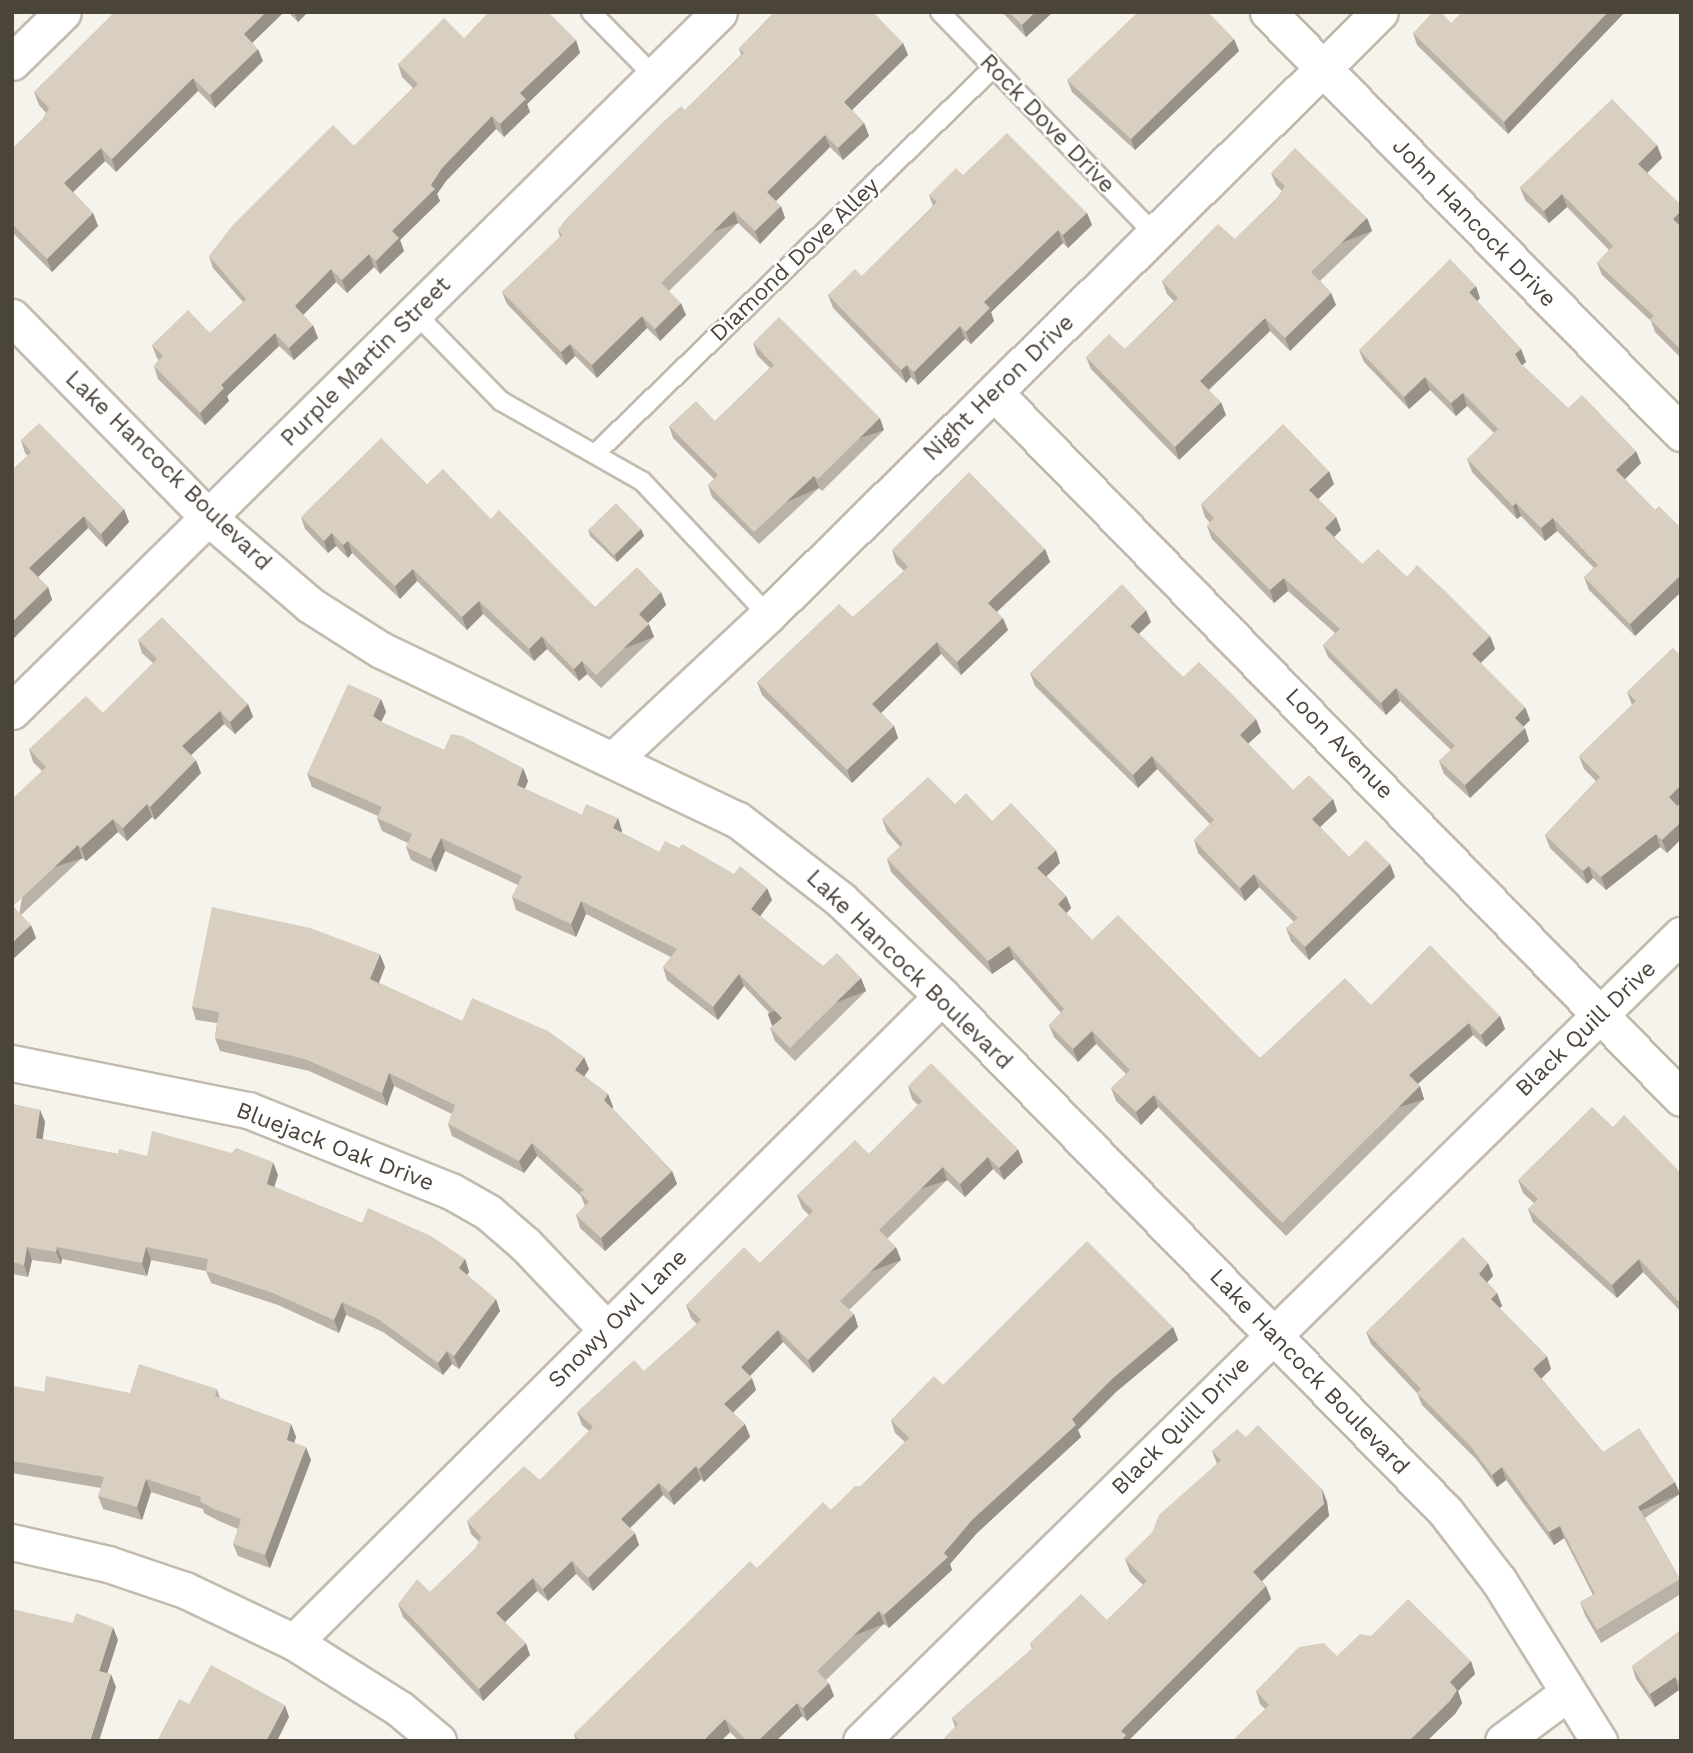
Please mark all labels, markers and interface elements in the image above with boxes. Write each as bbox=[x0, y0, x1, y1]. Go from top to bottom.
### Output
street label: Rock Dove Drive bbox=[973, 49, 1121, 199]
street label: John Hancock Drive bbox=[1386, 133, 1562, 313]
street label: Diamond Dove Alley bbox=[704, 172, 886, 348]
street label: Purple Martin Street bbox=[275, 271, 457, 453]
street label: Night Heron Drive bbox=[918, 309, 1080, 467]
street label: Lake Hancock Boulevard bbox=[59, 365, 277, 577]
street label: Loon Avenue bbox=[1279, 682, 1399, 806]
street label: Lake Hancock Boulevard bbox=[800, 864, 1018, 1076]
street label: Black Quill Drive bbox=[1510, 955, 1662, 1103]
street label: Bluejack Oak Drive bbox=[232, 1096, 438, 1198]
street label: Snowy Owl Lane bbox=[542, 1243, 694, 1395]
street label: Lake Hancock Boulevard bbox=[1203, 1263, 1415, 1481]
street label: Black Quill Drive bbox=[1106, 1351, 1256, 1501]

